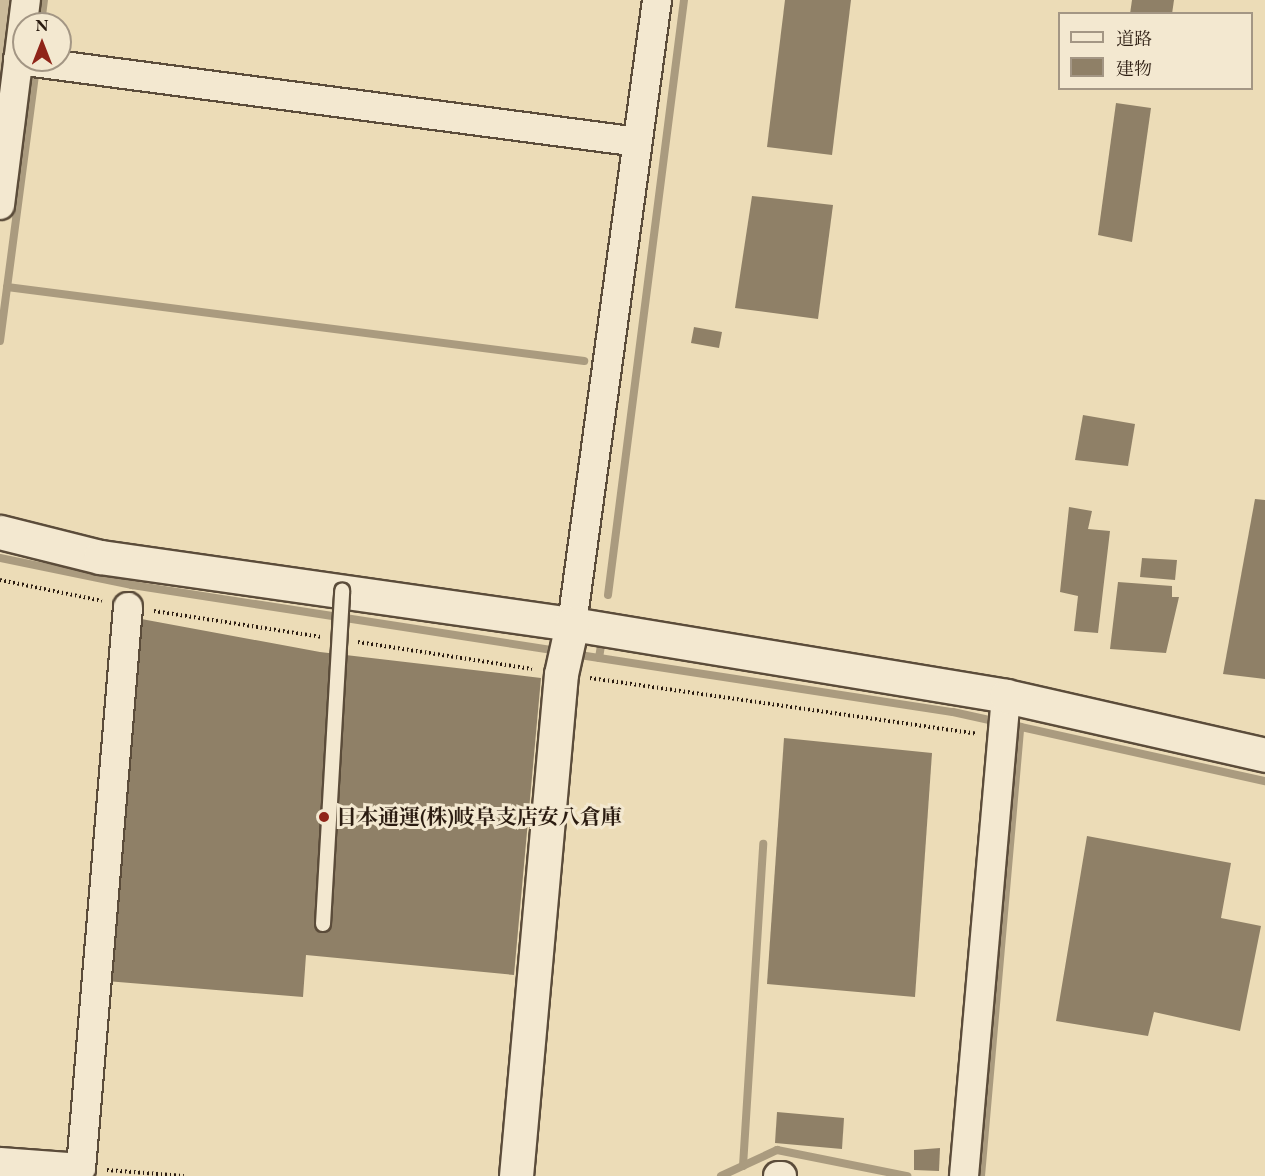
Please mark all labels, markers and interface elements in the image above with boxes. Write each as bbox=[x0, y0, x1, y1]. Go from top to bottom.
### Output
north arrow bbox=[12, 12, 72, 72]
legend bbox=[1058, 12, 1253, 90]
text: N bbox=[36, 15, 48, 36]
text: 道路 bbox=[1116, 27, 1152, 50]
text: 建物 bbox=[1116, 57, 1152, 80]
place label: 日本通運(株)岐阜支店安八倉庫 bbox=[336, 804, 622, 830]
marker: 日本通運(株)岐阜支店安八倉庫 bbox=[317, 810, 331, 824]

